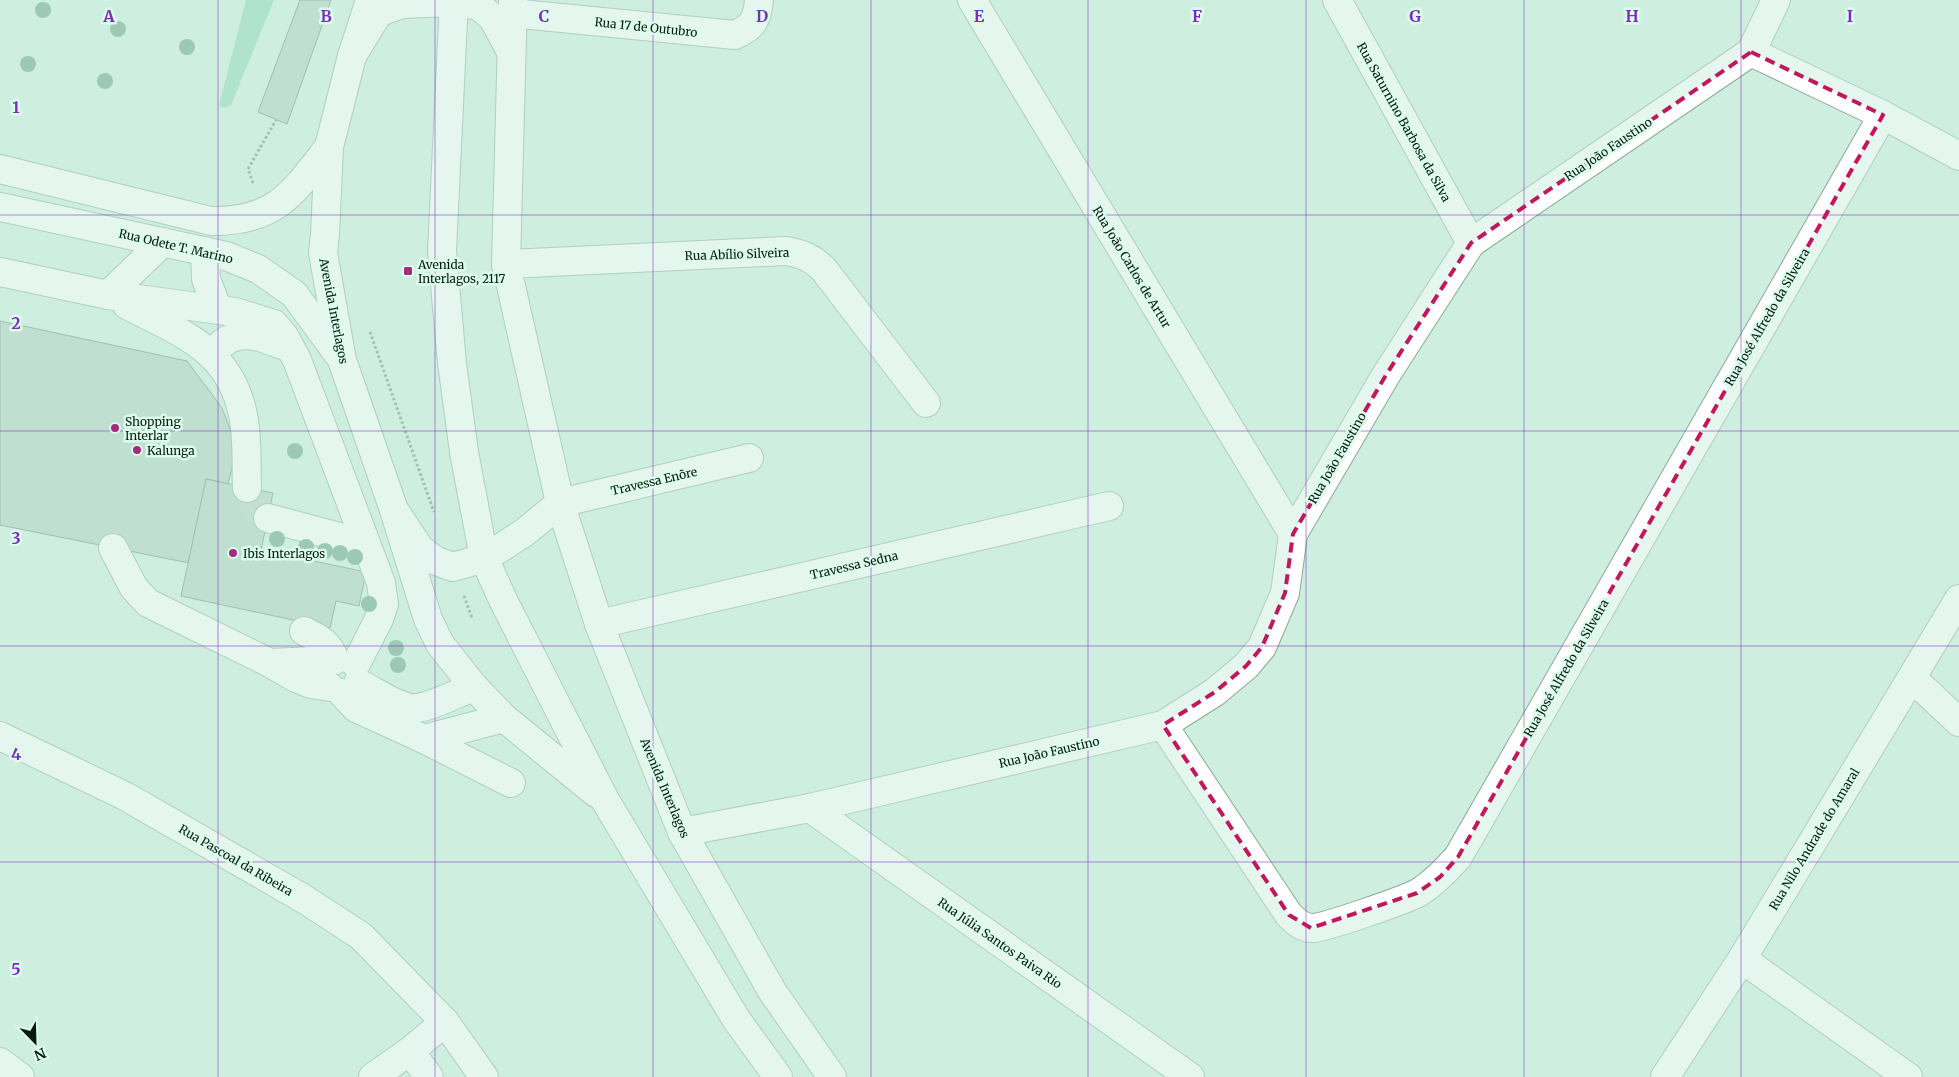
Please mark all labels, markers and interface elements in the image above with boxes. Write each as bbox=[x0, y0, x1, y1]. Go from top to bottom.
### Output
text: A bbox=[102, 6, 115, 26]
text: B bbox=[320, 6, 332, 26]
text: C bbox=[539, 6, 549, 26]
text: D bbox=[756, 6, 768, 26]
text: E bbox=[974, 6, 985, 26]
text: F bbox=[1192, 6, 1202, 26]
text: G bbox=[1409, 6, 1421, 26]
text: H bbox=[1625, 6, 1639, 26]
text: I bbox=[1847, 6, 1853, 26]
street label: Rua 17 de Outubro bbox=[594, 14, 698, 40]
street label: Rua Saturnino Barbosa da Silva bbox=[1354, 40, 1454, 205]
text: 1 bbox=[12, 97, 20, 117]
street label: Rua João Faustino bbox=[1561, 114, 1655, 184]
street label: Rua João Carlos de Artur bbox=[1090, 203, 1175, 331]
street label: Rua Odete T. Marino bbox=[117, 226, 235, 266]
street label: Rua Abílio Silveira bbox=[684, 245, 790, 263]
street label: Rua José Alfredo da Silveira bbox=[1721, 245, 1813, 388]
street label: Avenida Interlagos bbox=[316, 256, 352, 365]
place label: Avenida Interlagos, 2117 bbox=[417, 257, 505, 286]
marker: Avenida Interlagos, 2117 bbox=[402, 265, 414, 277]
text: 2 bbox=[11, 313, 21, 333]
street label: Rua João Faustino bbox=[1305, 410, 1369, 506]
place label: Shopping Interlar bbox=[125, 414, 181, 443]
marker: Shopping Interlar bbox=[109, 422, 121, 434]
place label: Kalunga bbox=[147, 443, 195, 458]
marker: Kalunga bbox=[131, 444, 143, 456]
street label: Travessa Enõre bbox=[609, 464, 699, 498]
text: 3 bbox=[11, 528, 21, 548]
place label: Ibis Interlagos bbox=[243, 546, 325, 561]
marker: Ibis Interlagos bbox=[227, 547, 239, 559]
street label: Travessa Sedna bbox=[809, 547, 900, 582]
street label: Rua José Alfredo da Silveira bbox=[1520, 596, 1612, 739]
street label: Rua João Faustino bbox=[997, 733, 1101, 771]
street label: Avenida Interlagos bbox=[637, 735, 693, 840]
text: 4 bbox=[11, 744, 21, 764]
street label: Rua Nilo Andrade do Amaral bbox=[1766, 765, 1863, 913]
street label: Rua Pascoal da Ribeira bbox=[176, 821, 296, 899]
street label: Rua Júlia Santos Paiva Rio bbox=[935, 894, 1065, 992]
text: 5 bbox=[11, 959, 21, 979]
north arrow bbox=[10, 1017, 60, 1067]
text: N bbox=[31, 1044, 49, 1064]

